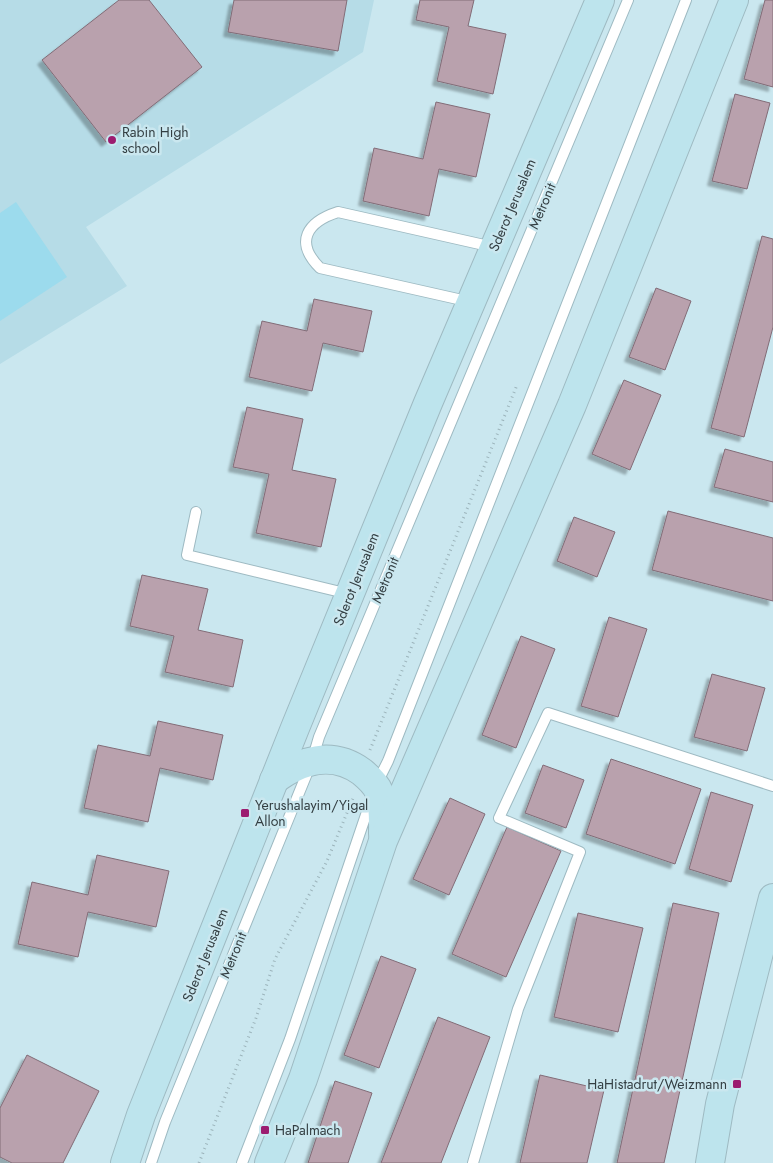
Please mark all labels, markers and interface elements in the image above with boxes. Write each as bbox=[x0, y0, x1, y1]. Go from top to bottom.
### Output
place label: Rabin High school bbox=[122, 122, 189, 158]
marker: Rabin High school bbox=[106, 134, 118, 146]
street label: Sderot Jerusalem bbox=[483, 155, 541, 255]
street label: Metronit bbox=[523, 179, 561, 232]
street label: Sderot Jerusalem bbox=[328, 529, 384, 629]
street label: Metronit bbox=[366, 553, 404, 606]
place label: Yerushalayim/Yigal Allon bbox=[255, 795, 368, 831]
marker: Yerushalayim/Yigal Allon bbox=[239, 807, 251, 819]
street label: Sderot Jerusalem bbox=[177, 905, 233, 1005]
street label: Metronit bbox=[215, 928, 252, 981]
place label: HaHistadrut/Weizmann bbox=[587, 1074, 727, 1094]
marker: HaHistadrut/Weizmann bbox=[731, 1078, 743, 1090]
place label: HaPalmach bbox=[275, 1120, 341, 1140]
marker: HaPalmach bbox=[259, 1124, 271, 1136]

